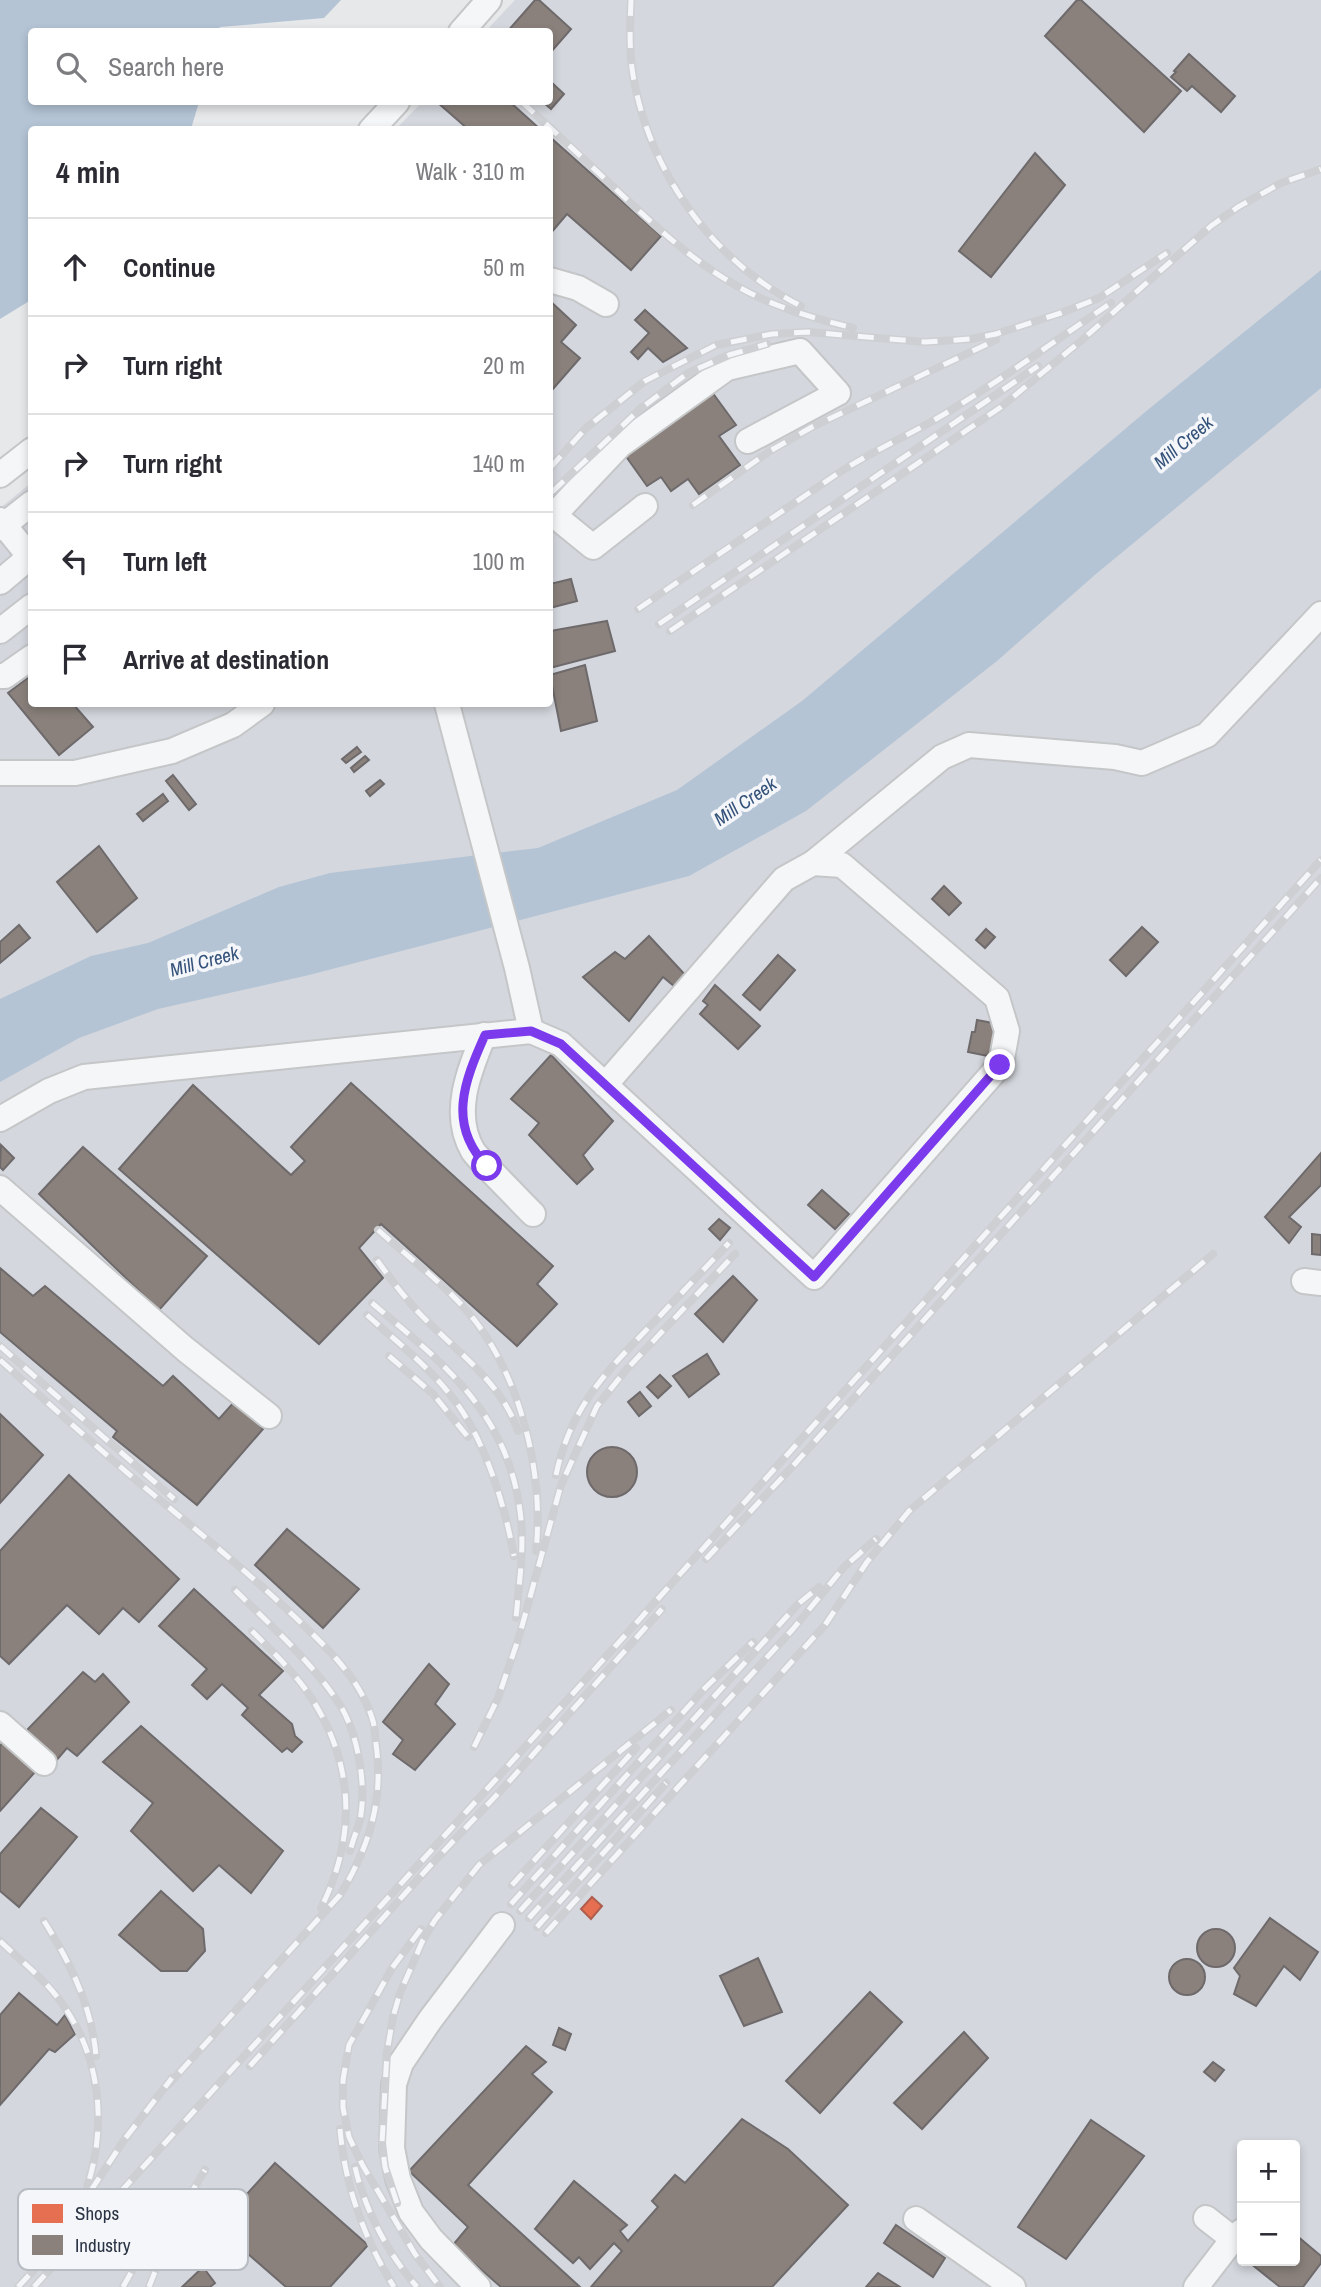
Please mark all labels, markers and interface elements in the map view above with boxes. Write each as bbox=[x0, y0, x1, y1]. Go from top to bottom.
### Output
search box bbox=[28, 28, 553, 105]
icon: search bbox=[52, 48, 90, 86]
text: Search here bbox=[108, 49, 224, 84]
text: 4 min bbox=[56, 152, 120, 192]
text: Walk · 310 m bbox=[416, 156, 525, 187]
icon: ahead bbox=[56, 248, 94, 286]
text: Continue bbox=[123, 250, 215, 285]
text: 50 m bbox=[483, 252, 525, 283]
icon: right bbox=[56, 346, 94, 384]
text: Turn right bbox=[123, 348, 222, 383]
text: 20 m bbox=[483, 350, 525, 381]
water label: Mill Creek bbox=[1148, 409, 1219, 474]
icon: right bbox=[56, 444, 94, 482]
text: Turn right bbox=[123, 446, 222, 481]
text: 140 m bbox=[473, 448, 525, 479]
icon: left bbox=[56, 542, 94, 580]
text: Turn left bbox=[123, 544, 207, 579]
text: 100 m bbox=[473, 546, 525, 577]
icon: arrive bbox=[56, 640, 94, 678]
text: Arrive at destination bbox=[123, 642, 329, 677]
water label: Mill Creek bbox=[709, 770, 782, 831]
water label: Mill Creek bbox=[167, 939, 242, 983]
route end bbox=[984, 1049, 1015, 1080]
route start bbox=[471, 1150, 502, 1181]
map controls bbox=[1237, 2140, 1300, 2266]
button: + bbox=[1237, 2140, 1300, 2203]
legend bbox=[18, 2189, 248, 2270]
text: Shops bbox=[75, 2200, 119, 2226]
button: − bbox=[1237, 2203, 1300, 2266]
text: Industry bbox=[75, 2232, 131, 2258]

